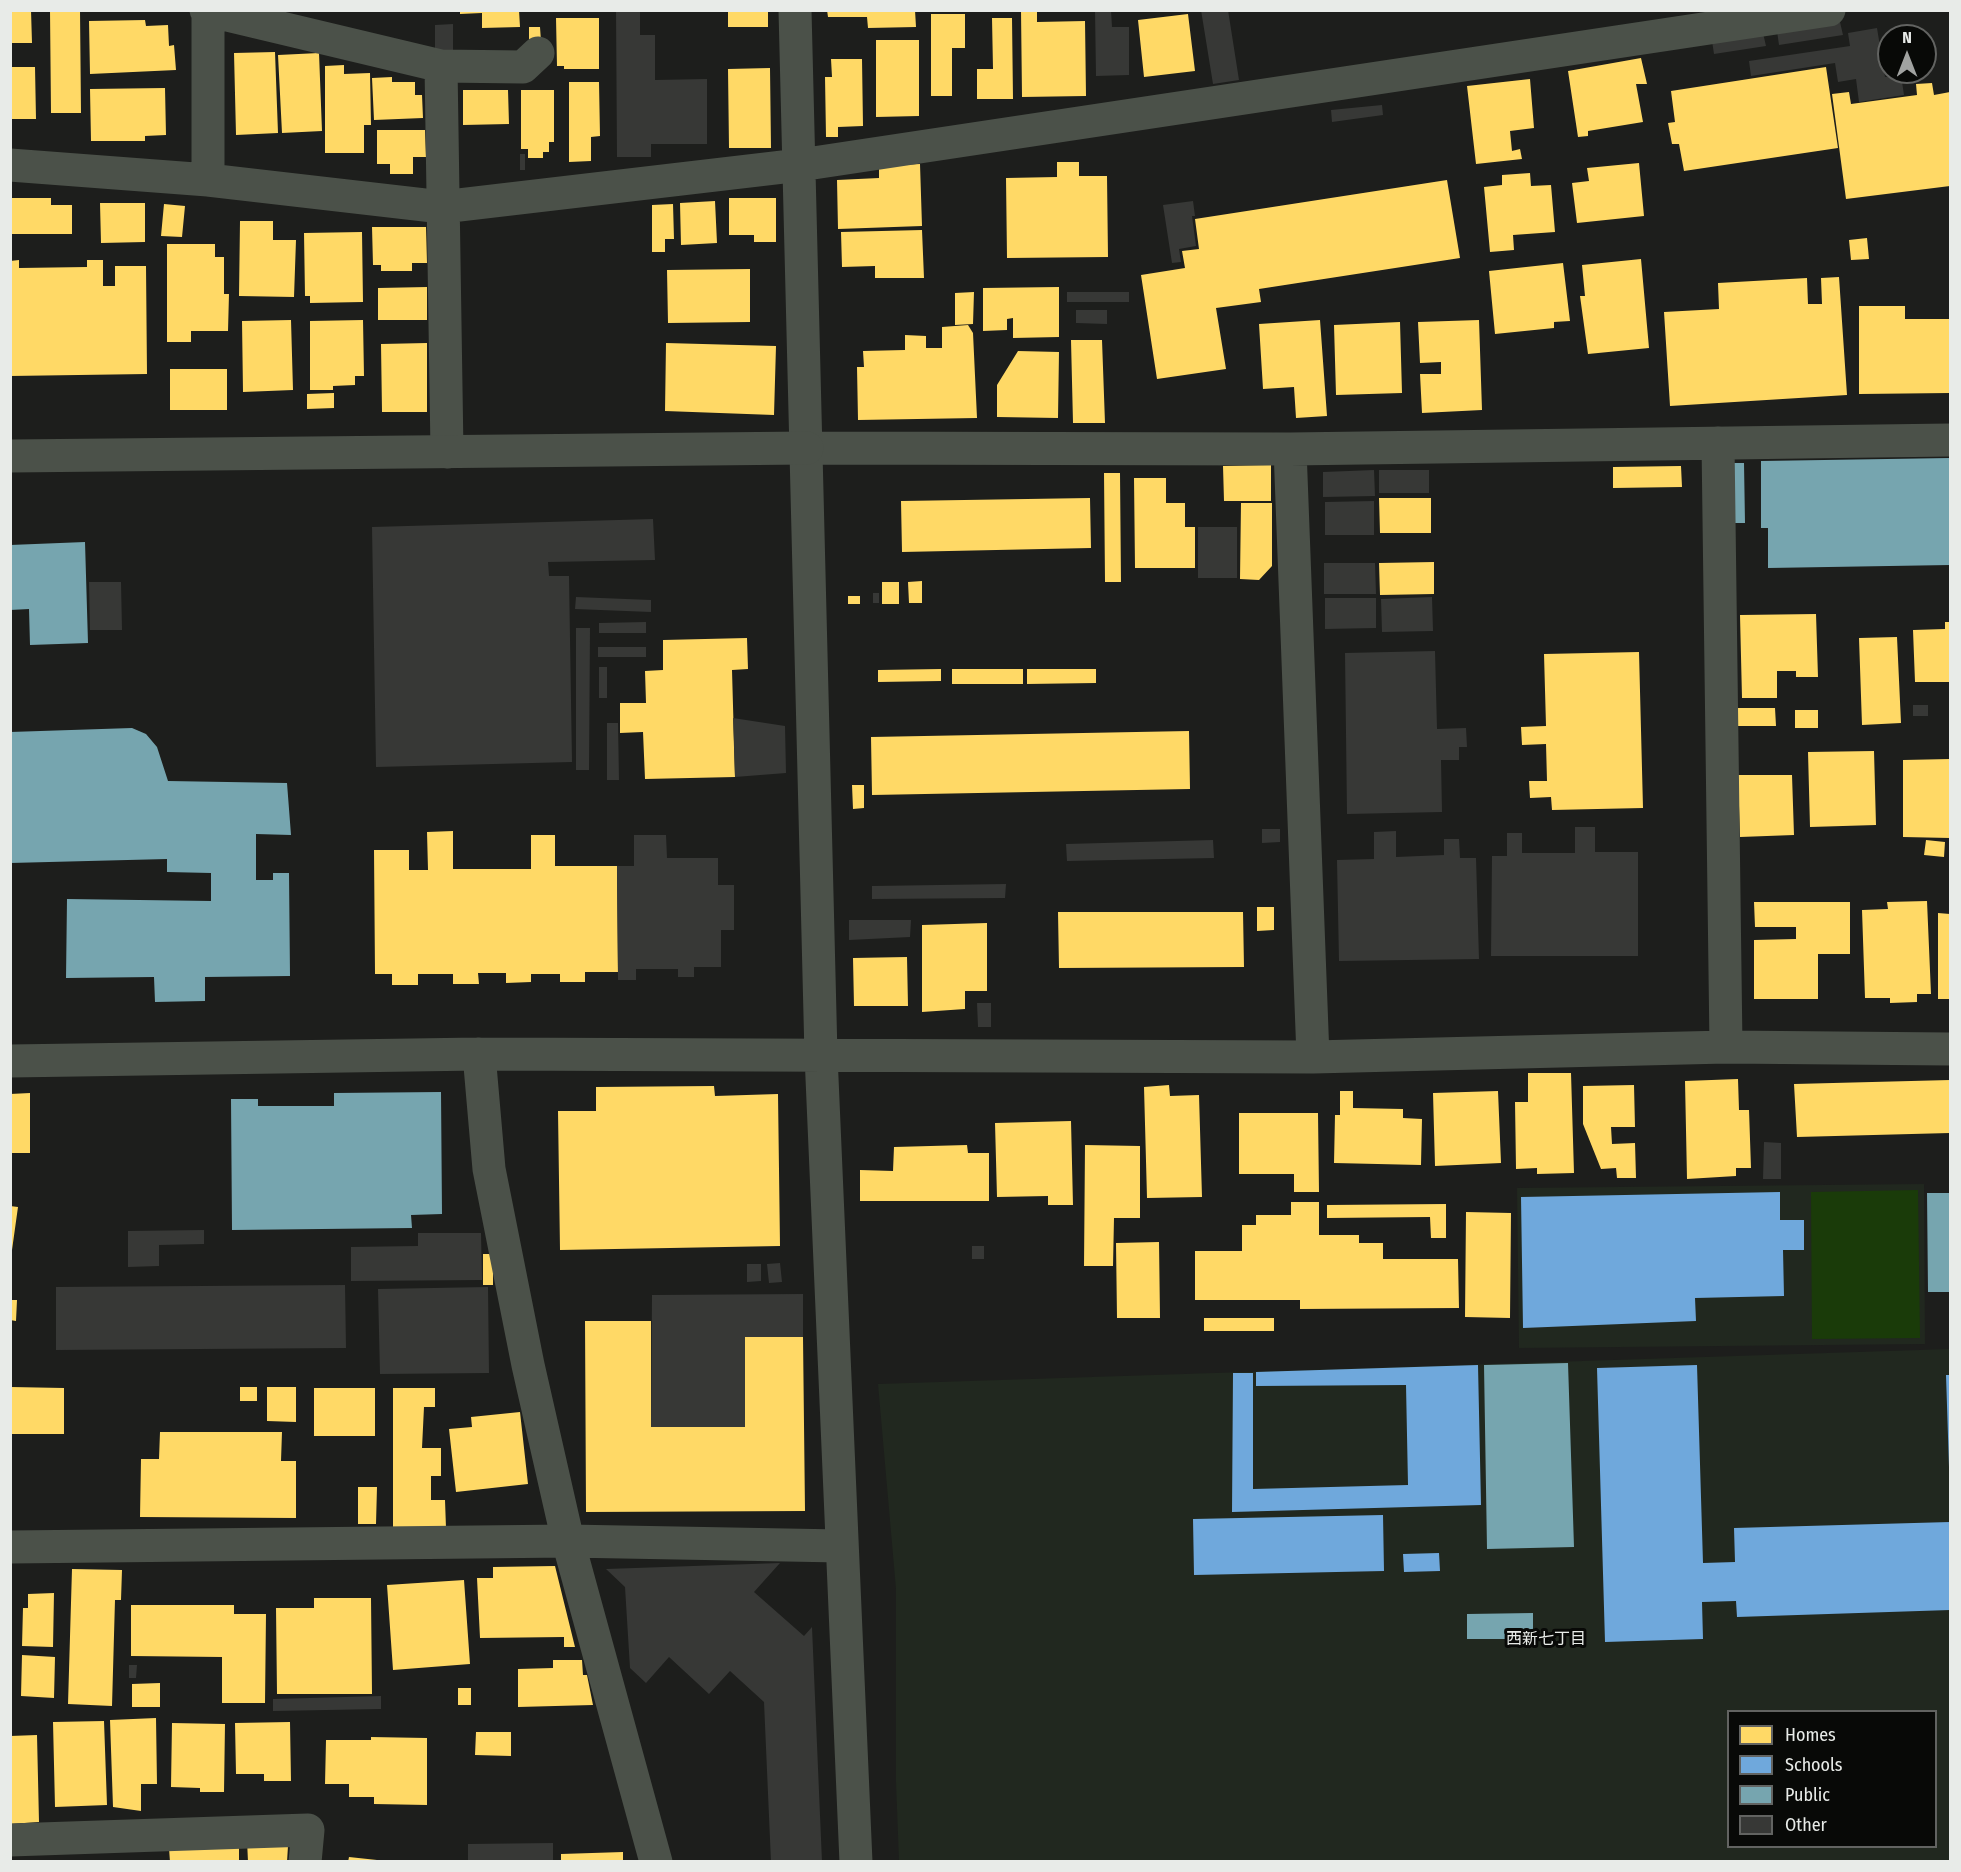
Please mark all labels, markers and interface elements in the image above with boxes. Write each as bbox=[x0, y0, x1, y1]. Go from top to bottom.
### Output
north arrow bbox=[1877, 24, 1937, 84]
text: N bbox=[1902, 28, 1912, 47]
district label: 西新七丁目 bbox=[1506, 1630, 1586, 1650]
legend bbox=[1727, 1710, 1937, 1848]
text: Homes bbox=[1785, 1724, 1836, 1746]
text: Schools bbox=[1785, 1754, 1843, 1776]
text: Public bbox=[1785, 1784, 1830, 1806]
text: Other bbox=[1785, 1814, 1827, 1836]

